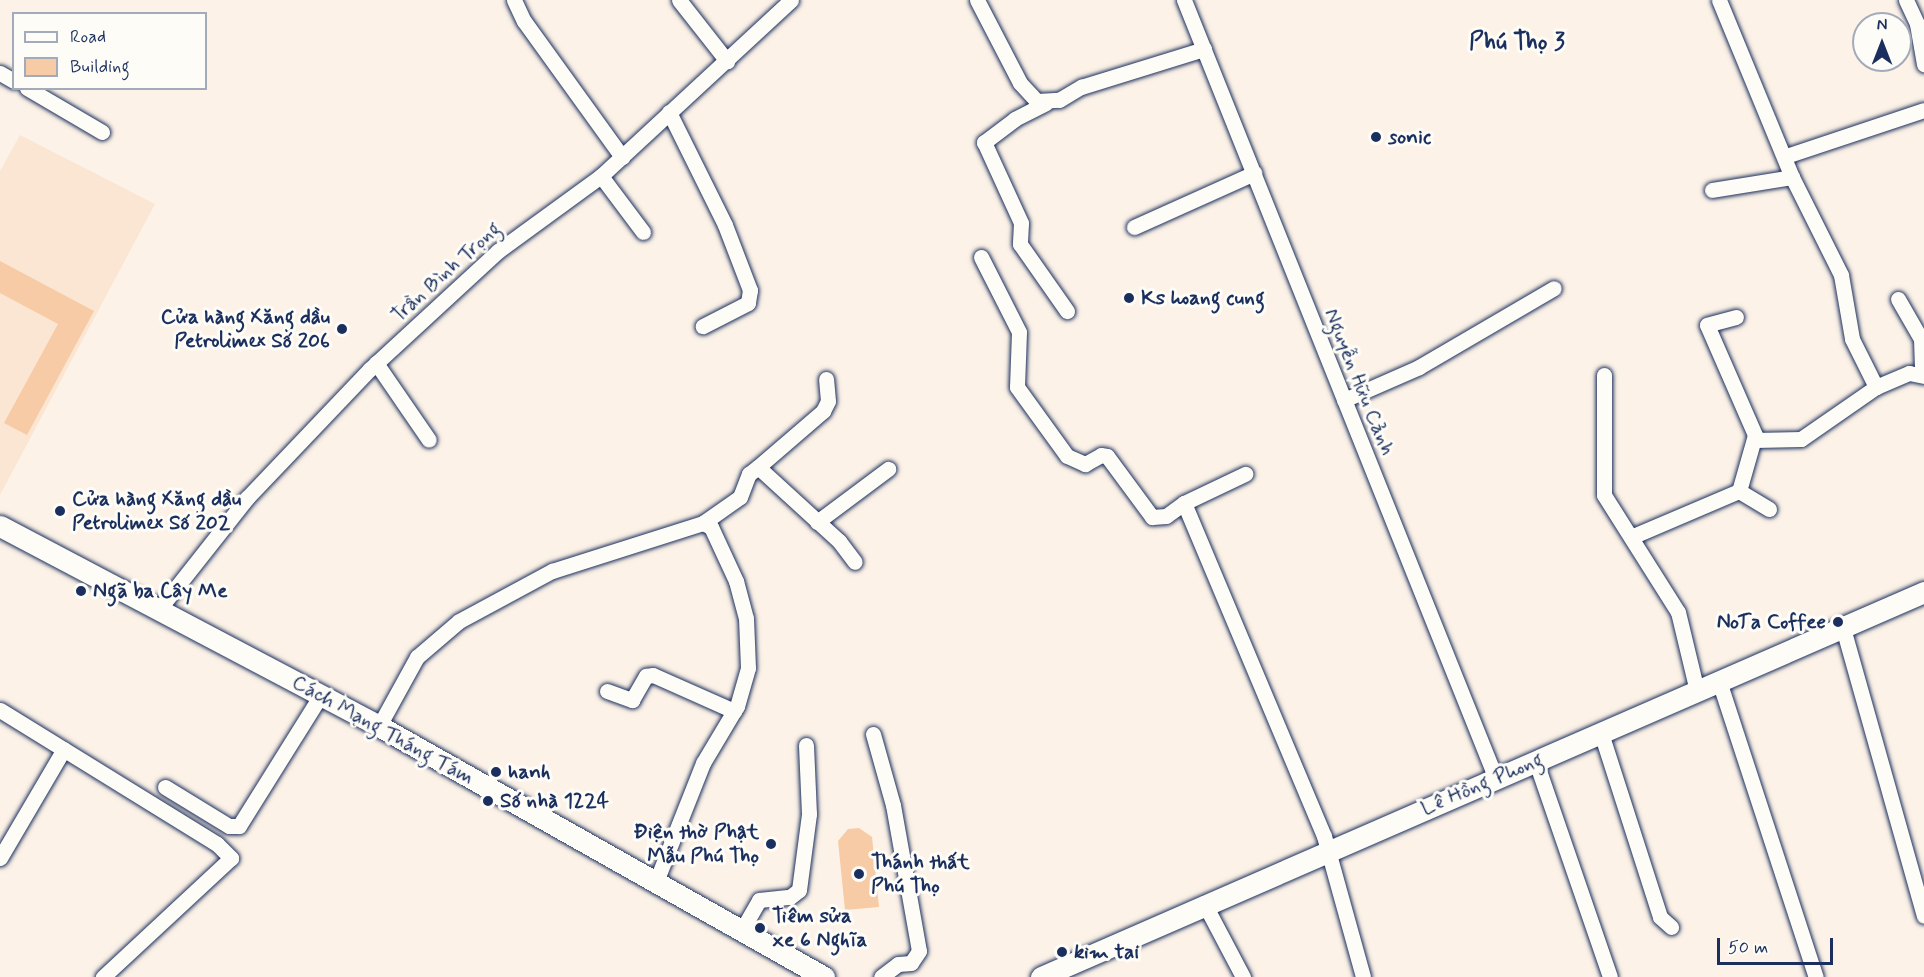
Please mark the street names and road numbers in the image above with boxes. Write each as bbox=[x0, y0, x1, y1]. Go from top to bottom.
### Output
street label: Trần Bình Trọng bbox=[387, 217, 505, 327]
street label: Nguyễn Hữu Cảnh bbox=[1318, 304, 1400, 460]
street label: Cách Mạng Tháng Tám bbox=[289, 670, 477, 790]
street label: Lê Hồng Phong bbox=[1418, 747, 1546, 821]

